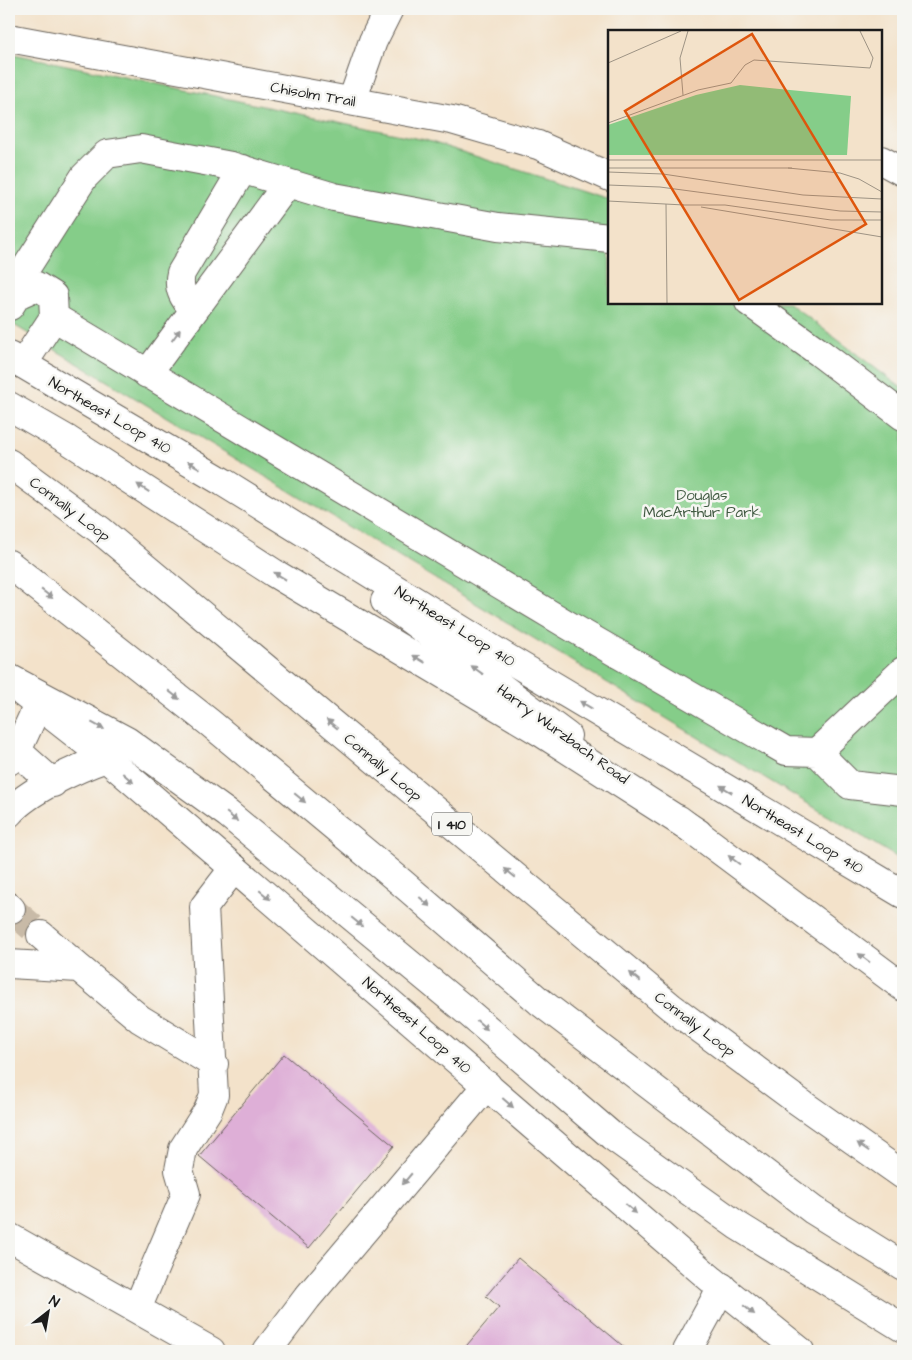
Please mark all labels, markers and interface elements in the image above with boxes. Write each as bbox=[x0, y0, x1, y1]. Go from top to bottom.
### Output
inset map bbox=[608, 30, 882, 304]
street label: Chisolm Trail bbox=[269, 77, 357, 112]
one-way arrow bbox=[170, 329, 181, 342]
street label: Northeast Loop 410 bbox=[45, 372, 175, 459]
one-way arrow bbox=[187, 461, 202, 469]
street label: Connally Loop bbox=[24, 472, 114, 548]
one-way arrow bbox=[136, 483, 149, 493]
park label: Douglas MacArthur Park bbox=[643, 485, 761, 523]
one-way arrow bbox=[273, 571, 286, 580]
street label: Northeast Loop 410 bbox=[391, 581, 519, 672]
one-way arrow bbox=[40, 589, 53, 600]
one-way arrow bbox=[413, 654, 426, 663]
one-way arrow bbox=[471, 664, 484, 675]
street label: Harry Wurzbach Road bbox=[492, 679, 633, 790]
one-way arrow bbox=[168, 690, 181, 700]
one-way arrow bbox=[580, 701, 593, 710]
one-way arrow bbox=[325, 718, 338, 729]
one-way arrow bbox=[91, 722, 105, 730]
street label: Connally Loop bbox=[338, 728, 426, 807]
one-way arrow bbox=[122, 772, 134, 783]
one-way arrow bbox=[720, 784, 733, 793]
street label: Northeast Loop 410 bbox=[738, 790, 868, 879]
one-way arrow bbox=[293, 792, 306, 803]
one-way arrow bbox=[225, 812, 238, 823]
road number: I 410 bbox=[432, 812, 472, 836]
one-way arrow bbox=[728, 855, 741, 866]
one-way arrow bbox=[504, 867, 517, 878]
one-way arrow bbox=[259, 889, 271, 900]
one-way arrow bbox=[419, 896, 431, 907]
one-way arrow bbox=[350, 916, 363, 927]
one-way arrow bbox=[858, 952, 871, 963]
one-way arrow bbox=[629, 971, 642, 982]
street label: Northeast Loop 410 bbox=[358, 972, 476, 1079]
street label: Connally Loop bbox=[649, 987, 739, 1063]
one-way arrow bbox=[475, 1019, 488, 1030]
one-way arrow bbox=[501, 1098, 514, 1109]
one-way arrow bbox=[857, 1142, 870, 1152]
one-way arrow bbox=[402, 1173, 413, 1186]
one-way arrow bbox=[624, 1204, 637, 1215]
north arrow bbox=[22, 1288, 72, 1338]
text: N bbox=[45, 1291, 63, 1313]
one-way arrow bbox=[743, 1304, 756, 1315]

